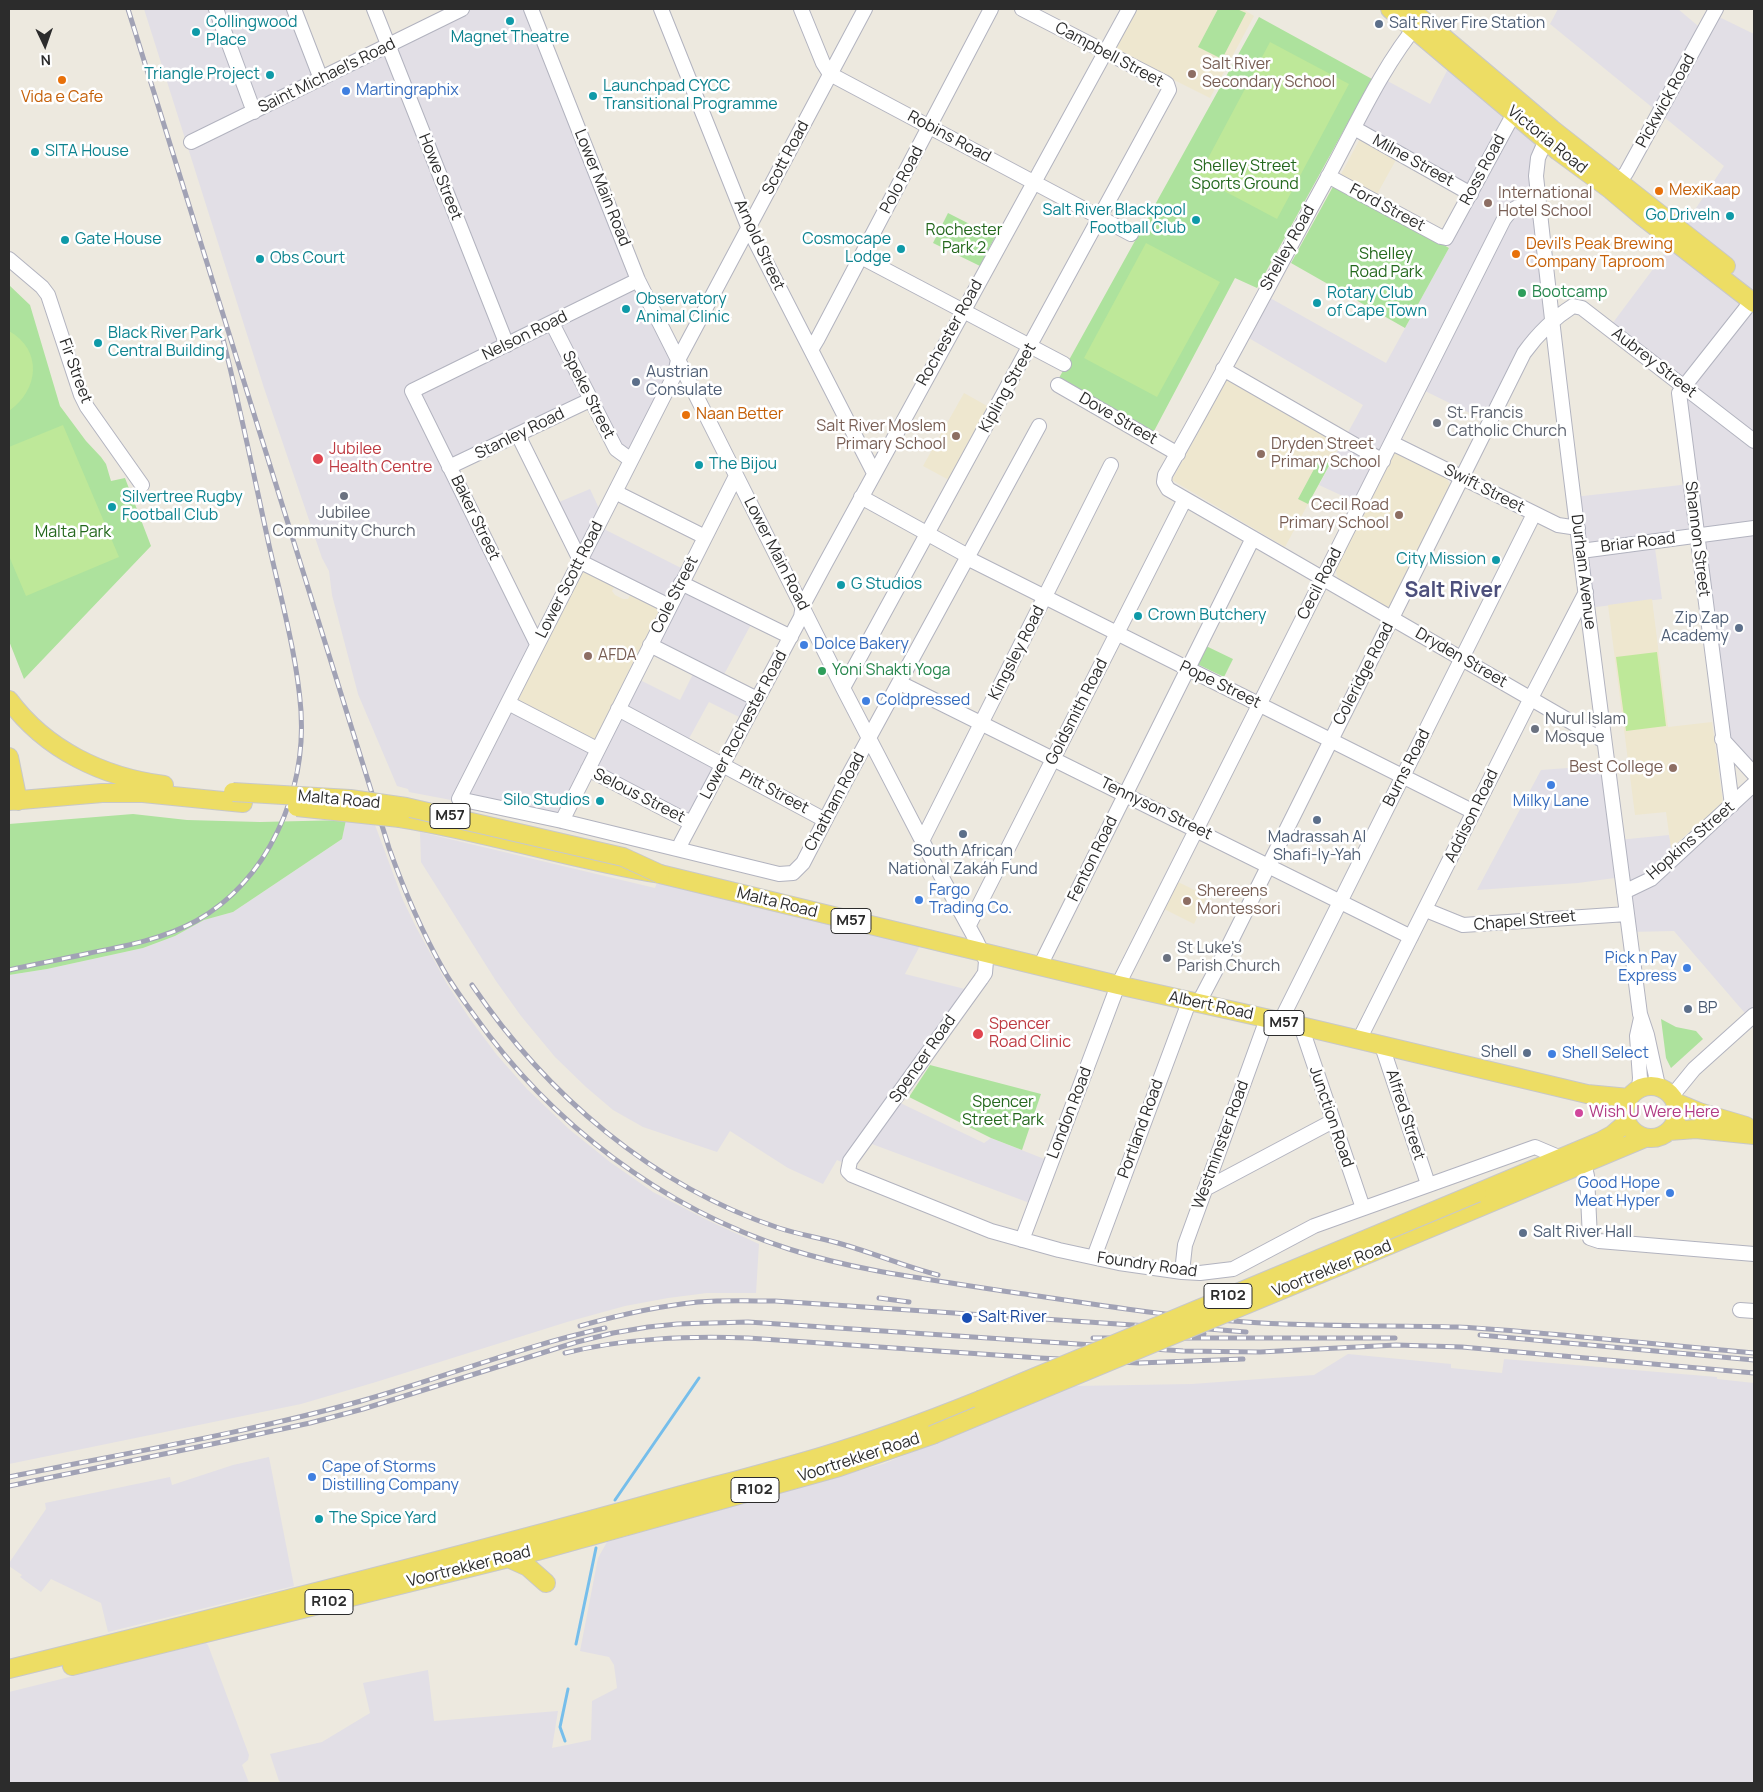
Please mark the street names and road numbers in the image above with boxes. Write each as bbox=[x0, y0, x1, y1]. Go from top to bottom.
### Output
street label: Campbell Street bbox=[1052, 18, 1166, 92]
street label: Saint Michael's Road bbox=[255, 34, 399, 118]
street label: Pickwick Road bbox=[1632, 51, 1700, 151]
street label: Victoria Road bbox=[1503, 102, 1591, 178]
street label: Robins Road bbox=[904, 107, 994, 167]
street label: Scott Road bbox=[759, 118, 813, 198]
street label: Lower Main Road bbox=[570, 127, 634, 249]
street label: Howe Street bbox=[414, 131, 466, 223]
street label: Milne Street bbox=[1369, 131, 1457, 191]
street label: Ross Road bbox=[1456, 131, 1510, 209]
street label: Polo Road bbox=[876, 143, 928, 217]
street label: Ford Street bbox=[1346, 180, 1428, 236]
street label: Arnold Street bbox=[730, 196, 788, 294]
street label: Shelley Road bbox=[1257, 202, 1319, 294]
street label: Rochester Road bbox=[913, 277, 987, 389]
street label: Nelson Road bbox=[479, 307, 571, 365]
street label: Aubrey Street bbox=[1608, 324, 1700, 402]
street label: Fir Street bbox=[54, 336, 96, 406]
street label: Kipling Street bbox=[976, 340, 1040, 436]
street label: Speke Street bbox=[558, 348, 618, 442]
street label: Dove Street bbox=[1075, 389, 1161, 449]
street label: Stanley Road bbox=[472, 404, 568, 464]
street label: Swift Street bbox=[1440, 460, 1528, 518]
street label: Baker Street bbox=[446, 473, 504, 563]
street label: Shannon Street bbox=[1680, 480, 1714, 598]
street label: Lower Main Road bbox=[739, 494, 813, 614]
street label: Durham Avenue bbox=[1566, 513, 1600, 631]
street label: Lower Scott Road bbox=[532, 518, 608, 642]
street label: Briar Road bbox=[1600, 529, 1676, 557]
street label: Cecil Road bbox=[1294, 545, 1346, 623]
street label: Cole Street bbox=[647, 553, 703, 637]
street label: Kingsley Road bbox=[985, 603, 1049, 703]
street label: Coleridge Road bbox=[1330, 619, 1398, 729]
street label: Dryden Street bbox=[1412, 624, 1510, 692]
street label: Lower Rochester Road bbox=[697, 647, 791, 803]
street label: Goldsmith Road bbox=[1042, 656, 1112, 768]
street label: Pope Street bbox=[1176, 657, 1264, 713]
street label: Burns Road bbox=[1379, 726, 1435, 810]
street label: Chatham Road bbox=[801, 749, 869, 855]
street label: Selous Street bbox=[590, 765, 688, 827]
street label: Pitt Street bbox=[736, 766, 812, 818]
street label: Addison Road bbox=[1441, 766, 1503, 866]
street label: Tennyson Street bbox=[1097, 774, 1215, 844]
street label: Malta Road bbox=[297, 787, 381, 813]
street label: Hopkins Street bbox=[1643, 798, 1739, 884]
road number: M57 bbox=[430, 804, 470, 828]
street label: Fenton Road bbox=[1064, 813, 1122, 905]
street label: Malta Road bbox=[735, 884, 819, 922]
street label: Chapel Street bbox=[1473, 907, 1577, 935]
road number: M57 bbox=[831, 908, 871, 934]
street label: Albert Road bbox=[1167, 988, 1255, 1024]
road number: M57 bbox=[1264, 1010, 1304, 1036]
street label: Spencer Road bbox=[886, 1011, 960, 1107]
street label: London Road bbox=[1044, 1064, 1096, 1162]
street label: Junction Road bbox=[1305, 1064, 1357, 1170]
street label: Alfred Street bbox=[1381, 1067, 1429, 1163]
street label: Portland Road bbox=[1114, 1077, 1168, 1181]
street label: Westminster Road bbox=[1189, 1078, 1253, 1212]
street label: Voortrekker Road bbox=[1270, 1236, 1394, 1302]
street label: Foundry Road bbox=[1096, 1248, 1198, 1282]
road number: R102 bbox=[1204, 1284, 1252, 1308]
street label: Voortrekker Road bbox=[796, 1429, 922, 1487]
road number: R102 bbox=[731, 1478, 779, 1502]
street label: Voortrekker Road bbox=[405, 1542, 533, 1592]
road number: R102 bbox=[305, 1590, 353, 1614]

